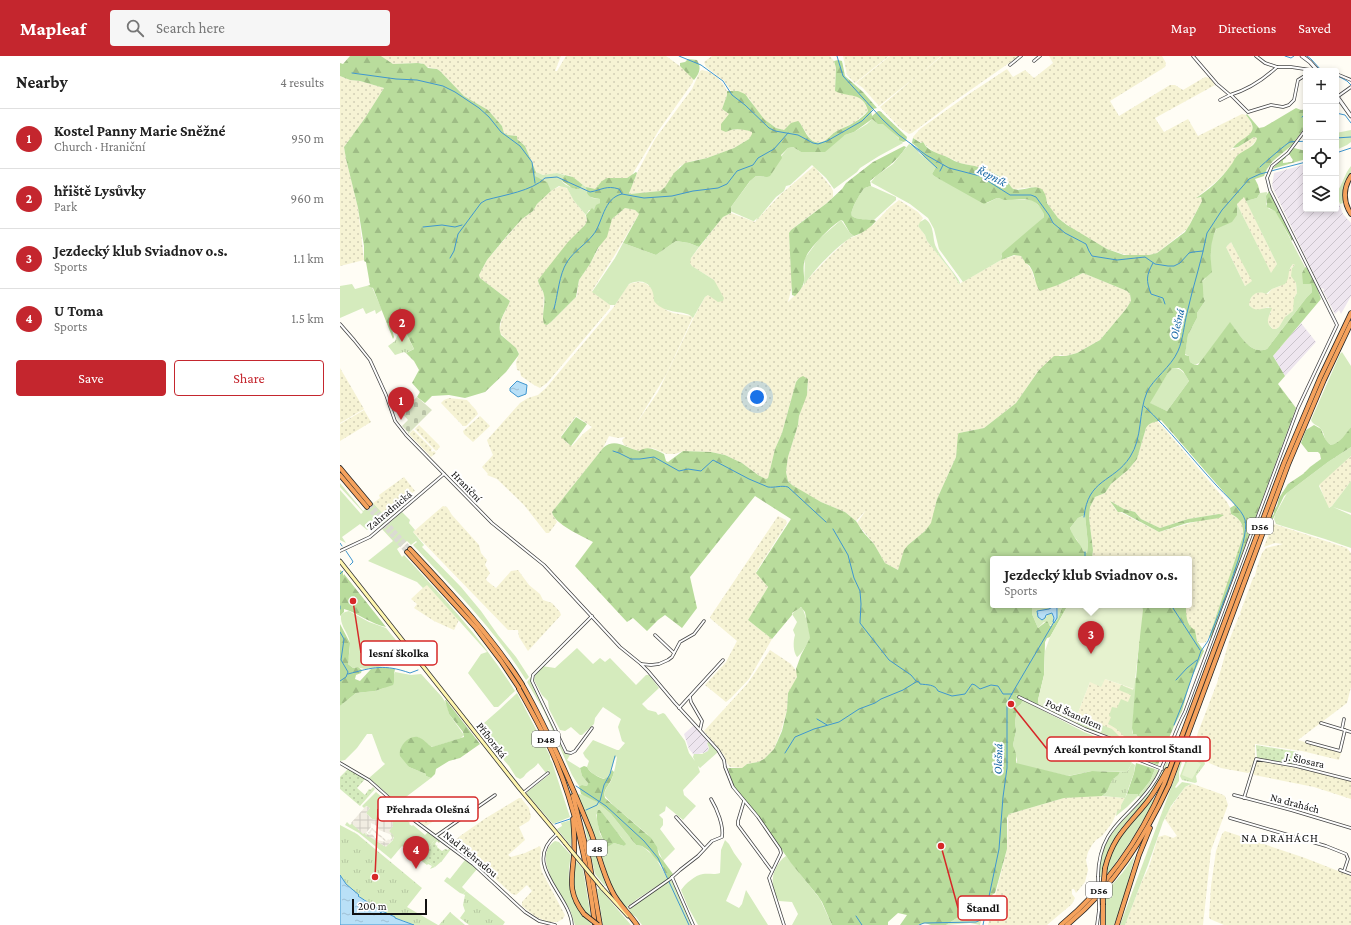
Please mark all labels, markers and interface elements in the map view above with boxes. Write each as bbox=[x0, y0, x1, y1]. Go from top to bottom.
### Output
search box bbox=[110, 10, 390, 46]
icon: search bbox=[124, 17, 146, 39]
text: Mapleaf bbox=[20, 18, 86, 39]
text: Search here bbox=[156, 20, 225, 36]
text: Map bbox=[1171, 20, 1196, 36]
text: Directions bbox=[1218, 20, 1276, 36]
text: Saved bbox=[1298, 20, 1331, 36]
map controls bbox=[1303, 68, 1339, 212]
button: + bbox=[1303, 68, 1339, 104]
text: Nearby bbox=[16, 73, 68, 92]
text: 4 results bbox=[280, 75, 324, 90]
button: − bbox=[1303, 104, 1339, 140]
text: Kostel Panny Marie Sněžné bbox=[54, 123, 226, 139]
text: 1 bbox=[27, 131, 31, 146]
text: 950 m bbox=[291, 131, 324, 146]
text: Church · Hraniční bbox=[54, 139, 145, 154]
button: locate bbox=[1303, 140, 1339, 176]
water label: Řepník bbox=[975, 162, 1010, 190]
button: layers bbox=[1303, 176, 1339, 212]
text: hřiště Lysůvky bbox=[54, 183, 146, 199]
text: 2 bbox=[26, 191, 32, 206]
text: 960 m bbox=[291, 191, 324, 206]
text: Park bbox=[54, 199, 77, 214]
text: Jezdecký klub Sviadnov o.s. bbox=[54, 243, 228, 259]
text: 3 bbox=[26, 251, 32, 266]
text: 1.1 km bbox=[293, 251, 324, 266]
text: Sports bbox=[54, 259, 87, 274]
text: U Toma bbox=[54, 303, 103, 319]
water label: Olešná bbox=[1166, 307, 1188, 341]
pin: 2 bbox=[389, 309, 415, 342]
text: 4 bbox=[25, 311, 33, 326]
text: 1.5 km bbox=[291, 311, 324, 326]
text: Sports bbox=[54, 319, 87, 334]
button: Save bbox=[16, 360, 166, 396]
button: Share bbox=[174, 360, 324, 396]
pin: 1 bbox=[388, 387, 414, 420]
your location bbox=[747, 387, 767, 407]
street label: Hraniční bbox=[449, 468, 485, 505]
street label: Zahradnická bbox=[364, 488, 414, 532]
road number: D56 bbox=[1247, 518, 1273, 534]
popup bbox=[990, 556, 1192, 608]
text: Jezdecký klub Sviadnov o.s. bbox=[1004, 567, 1178, 583]
text: Sports bbox=[1004, 583, 1037, 598]
pin: 3 bbox=[1078, 621, 1104, 654]
callout: lesní školka bbox=[361, 641, 437, 665]
text: lesní školka bbox=[369, 646, 429, 660]
street label: Pod Štandlem bbox=[1044, 696, 1104, 732]
street label: Příborská bbox=[474, 720, 510, 760]
road number: D48 bbox=[532, 731, 560, 747]
callout: Areál pevných kontrol Štandl bbox=[1047, 737, 1210, 761]
text: Areál pevných kontrol Štandl bbox=[1053, 742, 1202, 756]
water label: Olešná bbox=[990, 743, 1006, 775]
street label: J. Šlosara bbox=[1283, 750, 1326, 771]
street label: Na drahách bbox=[1269, 791, 1321, 815]
callout: Přehrada Olešná bbox=[378, 797, 478, 821]
text: Přehrada Olešná bbox=[386, 802, 470, 816]
street label: Nad Přehradou bbox=[442, 829, 501, 880]
district label: NA DRAHÁCH bbox=[1241, 831, 1319, 845]
pin: 4 bbox=[403, 836, 429, 869]
road number: 48 bbox=[587, 840, 607, 856]
road number: D56 bbox=[1086, 882, 1112, 898]
callout: Štandl bbox=[958, 896, 1007, 920]
scale bar bbox=[352, 897, 427, 916]
text: 200 m bbox=[358, 900, 387, 912]
text: Štandl bbox=[966, 901, 1000, 915]

